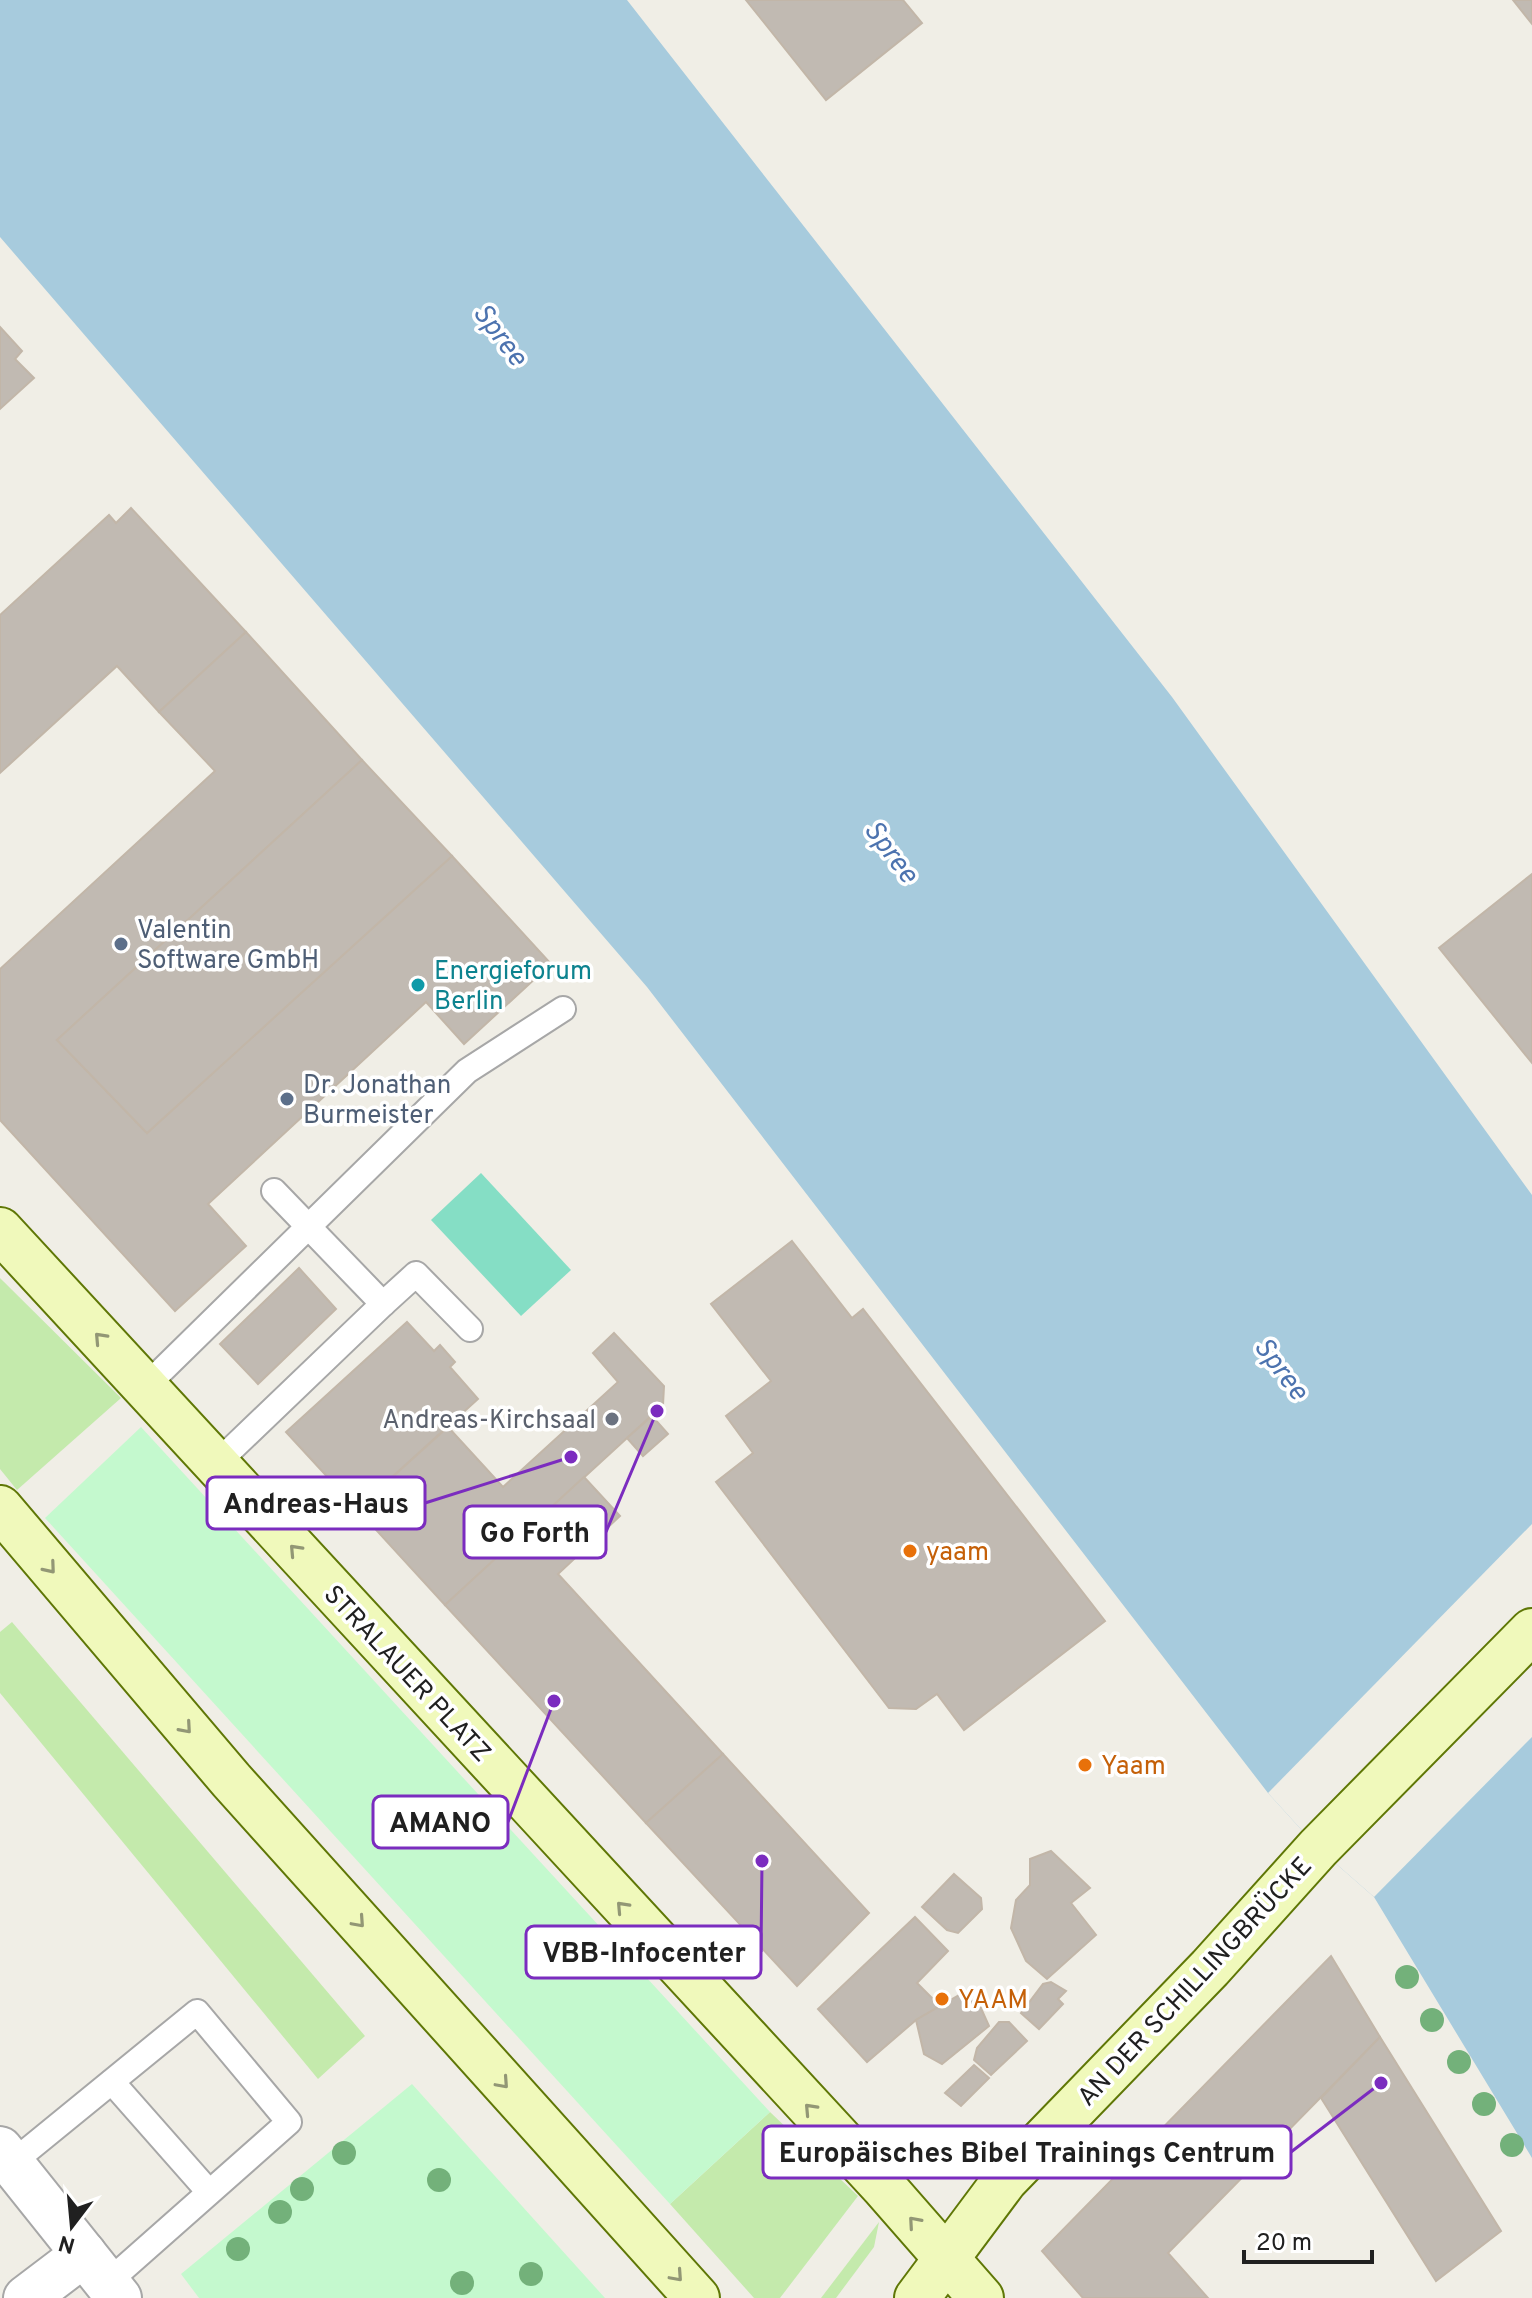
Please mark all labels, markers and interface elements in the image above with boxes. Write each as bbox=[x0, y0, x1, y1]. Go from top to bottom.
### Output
water label: Spree bbox=[463, 297, 534, 375]
water label: Spree bbox=[854, 814, 925, 892]
place label: Valentin Software GmbH bbox=[137, 915, 319, 978]
marker: Valentin Software GmbH bbox=[112, 935, 130, 953]
place label: Energieforum Berlin bbox=[434, 956, 592, 1019]
marker: Energieforum Berlin bbox=[409, 976, 427, 994]
place label: Dr. Jonathan Burmeister bbox=[303, 1070, 452, 1133]
marker: Dr. Jonathan Burmeister bbox=[278, 1090, 296, 1108]
water label: Spree bbox=[1244, 1331, 1315, 1409]
one-way arrow bbox=[95, 1333, 110, 1347]
place label: Andreas-Kirchsaal bbox=[382, 1405, 596, 1438]
marker: Andreas-Kirchsaal bbox=[603, 1410, 621, 1428]
callout: Andreas-Haus bbox=[207, 1477, 425, 1529]
text: Andreas-Haus bbox=[223, 1488, 409, 1524]
callout: Go Forth bbox=[464, 1506, 606, 1558]
text: Go Forth bbox=[480, 1517, 590, 1553]
place label: yaam bbox=[926, 1537, 989, 1570]
marker: yaam bbox=[901, 1542, 919, 1560]
one-way arrow bbox=[290, 1545, 305, 1559]
one-way arrow bbox=[40, 1559, 55, 1574]
street label: STRALAUER PLATZ bbox=[316, 1579, 497, 1770]
one-way arrow bbox=[176, 1718, 190, 1733]
place label: Yaam bbox=[1101, 1751, 1166, 1784]
marker: Yaam bbox=[1076, 1756, 1094, 1774]
callout: AMANO bbox=[373, 1796, 508, 1848]
text: AMANO bbox=[389, 1807, 491, 1843]
street label: AN DER SCHILLINGBRÜCKE bbox=[1071, 1850, 1320, 2114]
one-way arrow bbox=[618, 1901, 632, 1916]
one-way arrow bbox=[349, 1912, 363, 1927]
callout: VBB-Infocenter bbox=[526, 1926, 761, 1978]
text: VBB-Infocenter bbox=[542, 1937, 746, 1973]
place label: YAAM bbox=[958, 1985, 1028, 2018]
marker: YAAM bbox=[933, 1990, 951, 2008]
one-way arrow bbox=[494, 2073, 508, 2088]
one-way arrow bbox=[806, 2104, 820, 2119]
callout: Europäisches Bibel Trainings Centrum bbox=[763, 2126, 1291, 2178]
text: Europäisches Bibel Trainings Centrum bbox=[779, 2137, 1275, 2173]
north arrow bbox=[32, 2186, 112, 2266]
scale bar bbox=[1244, 2214, 1372, 2264]
one-way arrow bbox=[910, 2216, 924, 2231]
text: N bbox=[56, 2228, 78, 2258]
text: 20 m bbox=[1256, 2229, 1312, 2259]
one-way arrow bbox=[667, 2267, 682, 2282]

